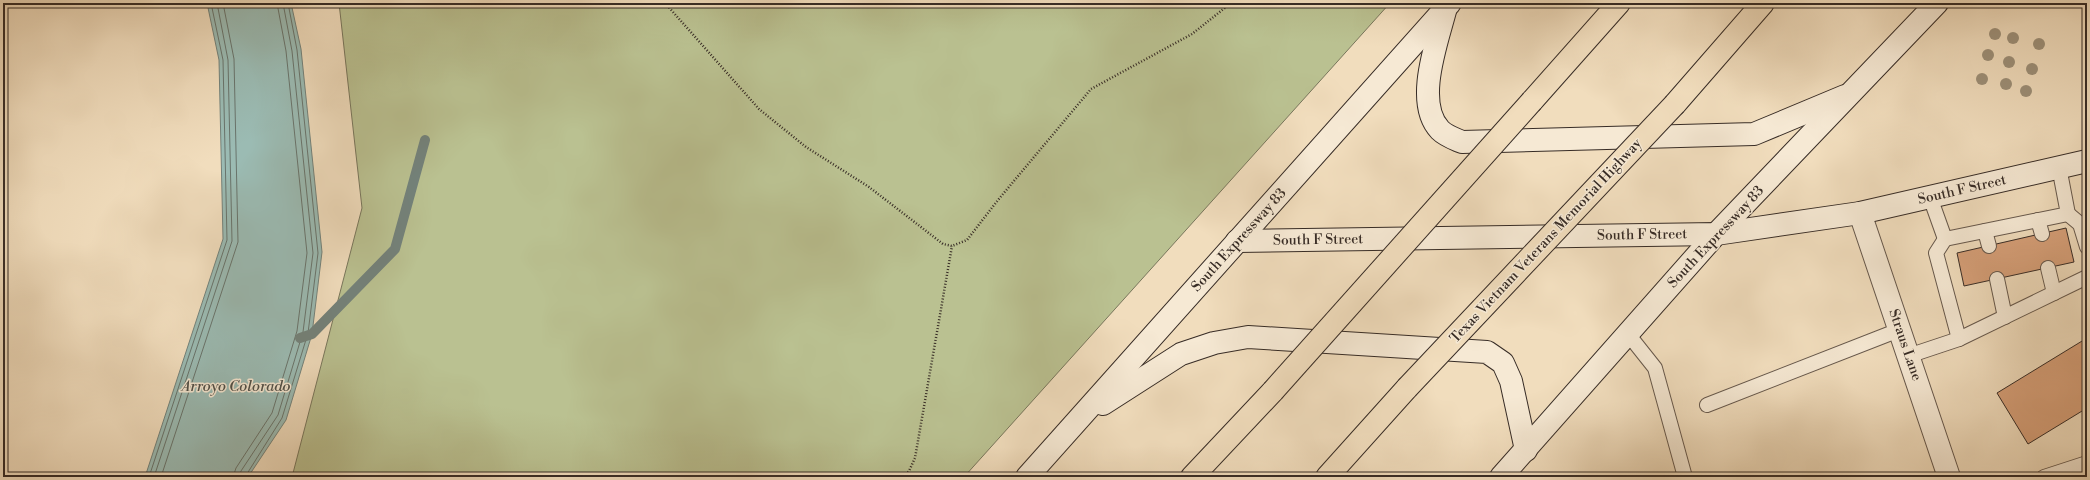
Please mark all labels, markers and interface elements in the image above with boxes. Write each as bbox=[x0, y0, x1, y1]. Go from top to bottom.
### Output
street label: Texas Vietnam Veterans Memorial Highway bbox=[1446, 135, 1646, 347]
street label: South F Street bbox=[1916, 171, 2008, 209]
street label: South Expressway 83 bbox=[1664, 182, 1768, 292]
street label: South Expressway 83 bbox=[1188, 184, 1290, 296]
street label: South F Street bbox=[1597, 225, 1687, 245]
street label: South F Street bbox=[1273, 230, 1363, 250]
street label: Straus Lane bbox=[1884, 307, 1926, 383]
water label: Arroyo Colorado bbox=[180, 377, 291, 396]

